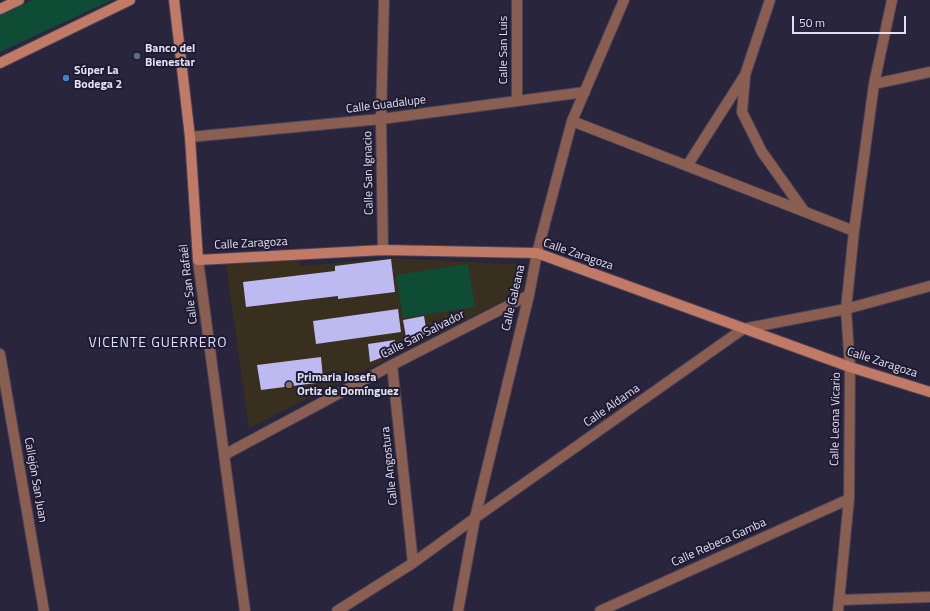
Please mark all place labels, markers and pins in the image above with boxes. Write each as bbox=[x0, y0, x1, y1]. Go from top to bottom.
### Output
place label: Banco del Bienestar bbox=[145, 42, 195, 70]
marker: Banco del Bienestar bbox=[132, 51, 142, 61]
place label: Súper La Bodega 2 bbox=[74, 64, 122, 92]
marker: Súper La Bodega 2 bbox=[61, 73, 71, 83]
place label: Primaria Josefa Ortiz de Domínguez bbox=[297, 371, 399, 399]
marker: Primaria Josefa Ortiz de Domínguez bbox=[284, 380, 294, 390]

